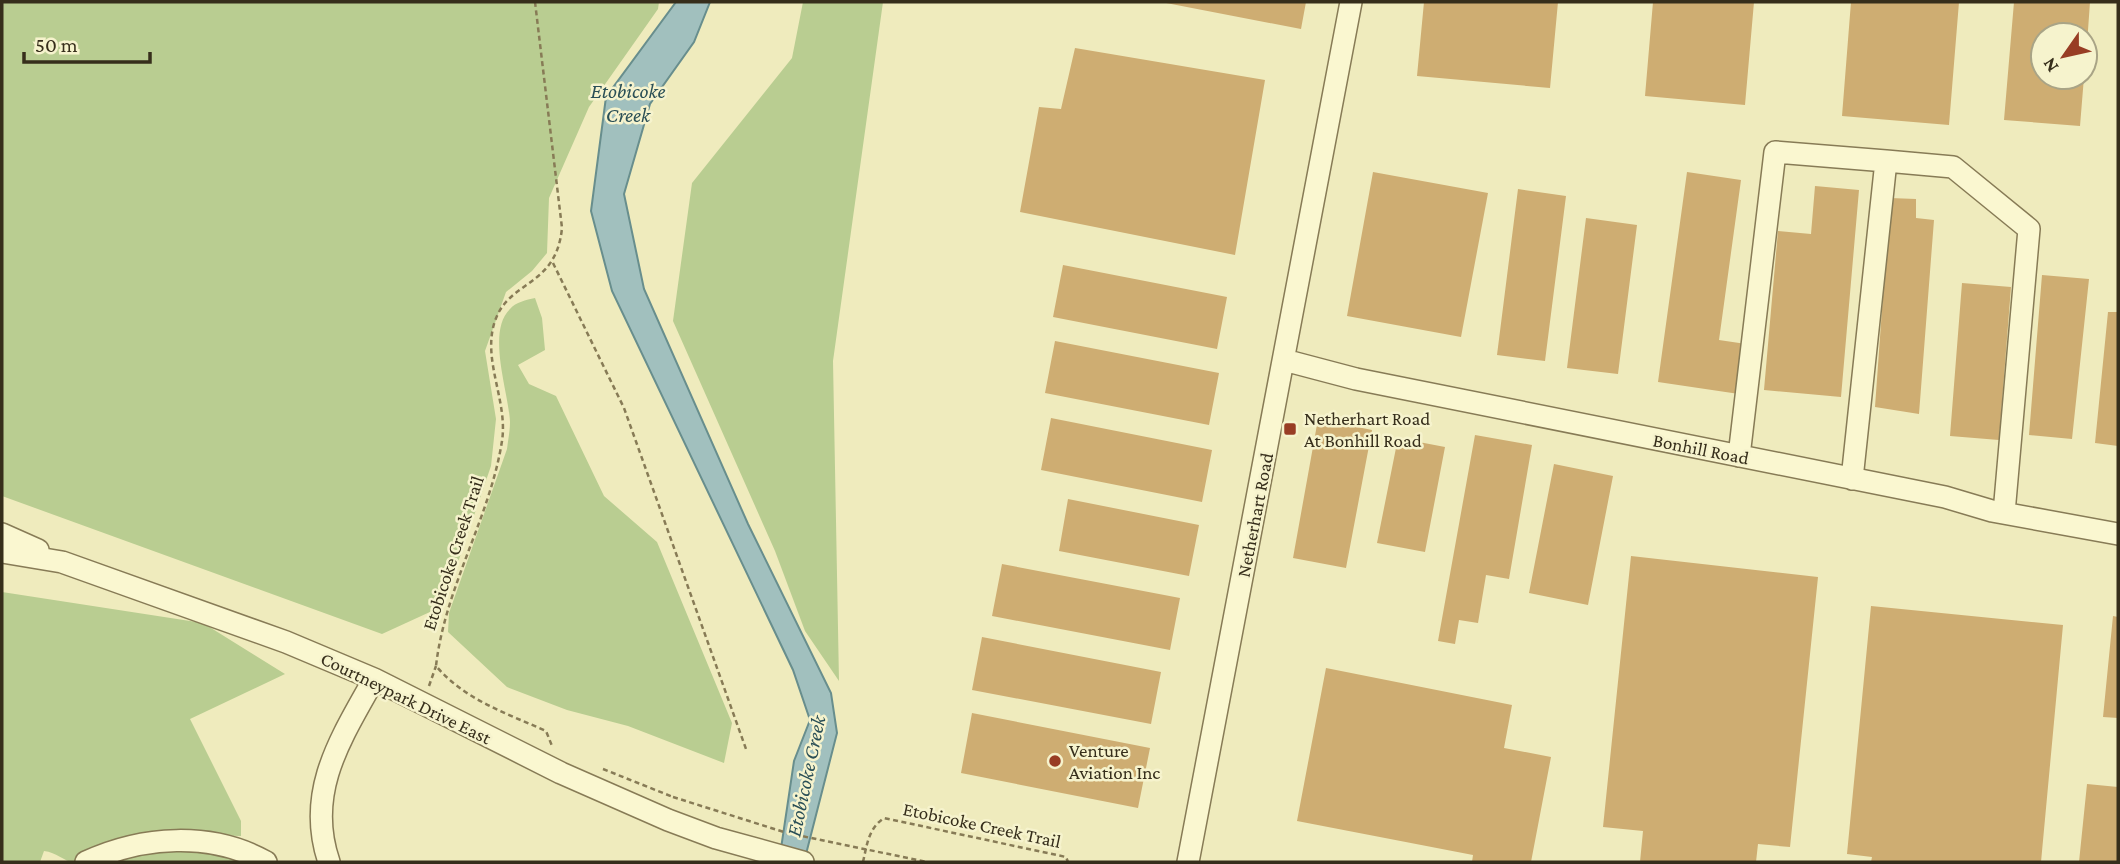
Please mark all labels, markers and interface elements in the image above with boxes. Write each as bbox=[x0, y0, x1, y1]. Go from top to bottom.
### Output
scale bar bbox=[24, 21, 150, 65]
north arrow bbox=[2029, 21, 2099, 91]
text: 50 m bbox=[35, 33, 78, 57]
text: N bbox=[2038, 54, 2063, 76]
water label: Etobicoke Creek bbox=[591, 79, 665, 127]
place label: Netherhart Road At Bonhill Road bbox=[1304, 408, 1430, 451]
marker: Netherhart Road At Bonhill Road bbox=[1282, 421, 1298, 437]
street label: Bonhill Road bbox=[1651, 429, 1751, 469]
street label: Netherhart Road bbox=[1233, 451, 1277, 579]
street label: Etobicoke Creek Trail bbox=[418, 473, 488, 633]
street label: Courtneypark Drive East bbox=[317, 648, 495, 749]
water label: Etobicoke Creek bbox=[781, 712, 831, 839]
place label: Venture Aviation Inc bbox=[1069, 740, 1160, 783]
marker: Venture Aviation Inc bbox=[1047, 753, 1063, 769]
street label: Etobicoke Creek Trail bbox=[901, 798, 1063, 852]

